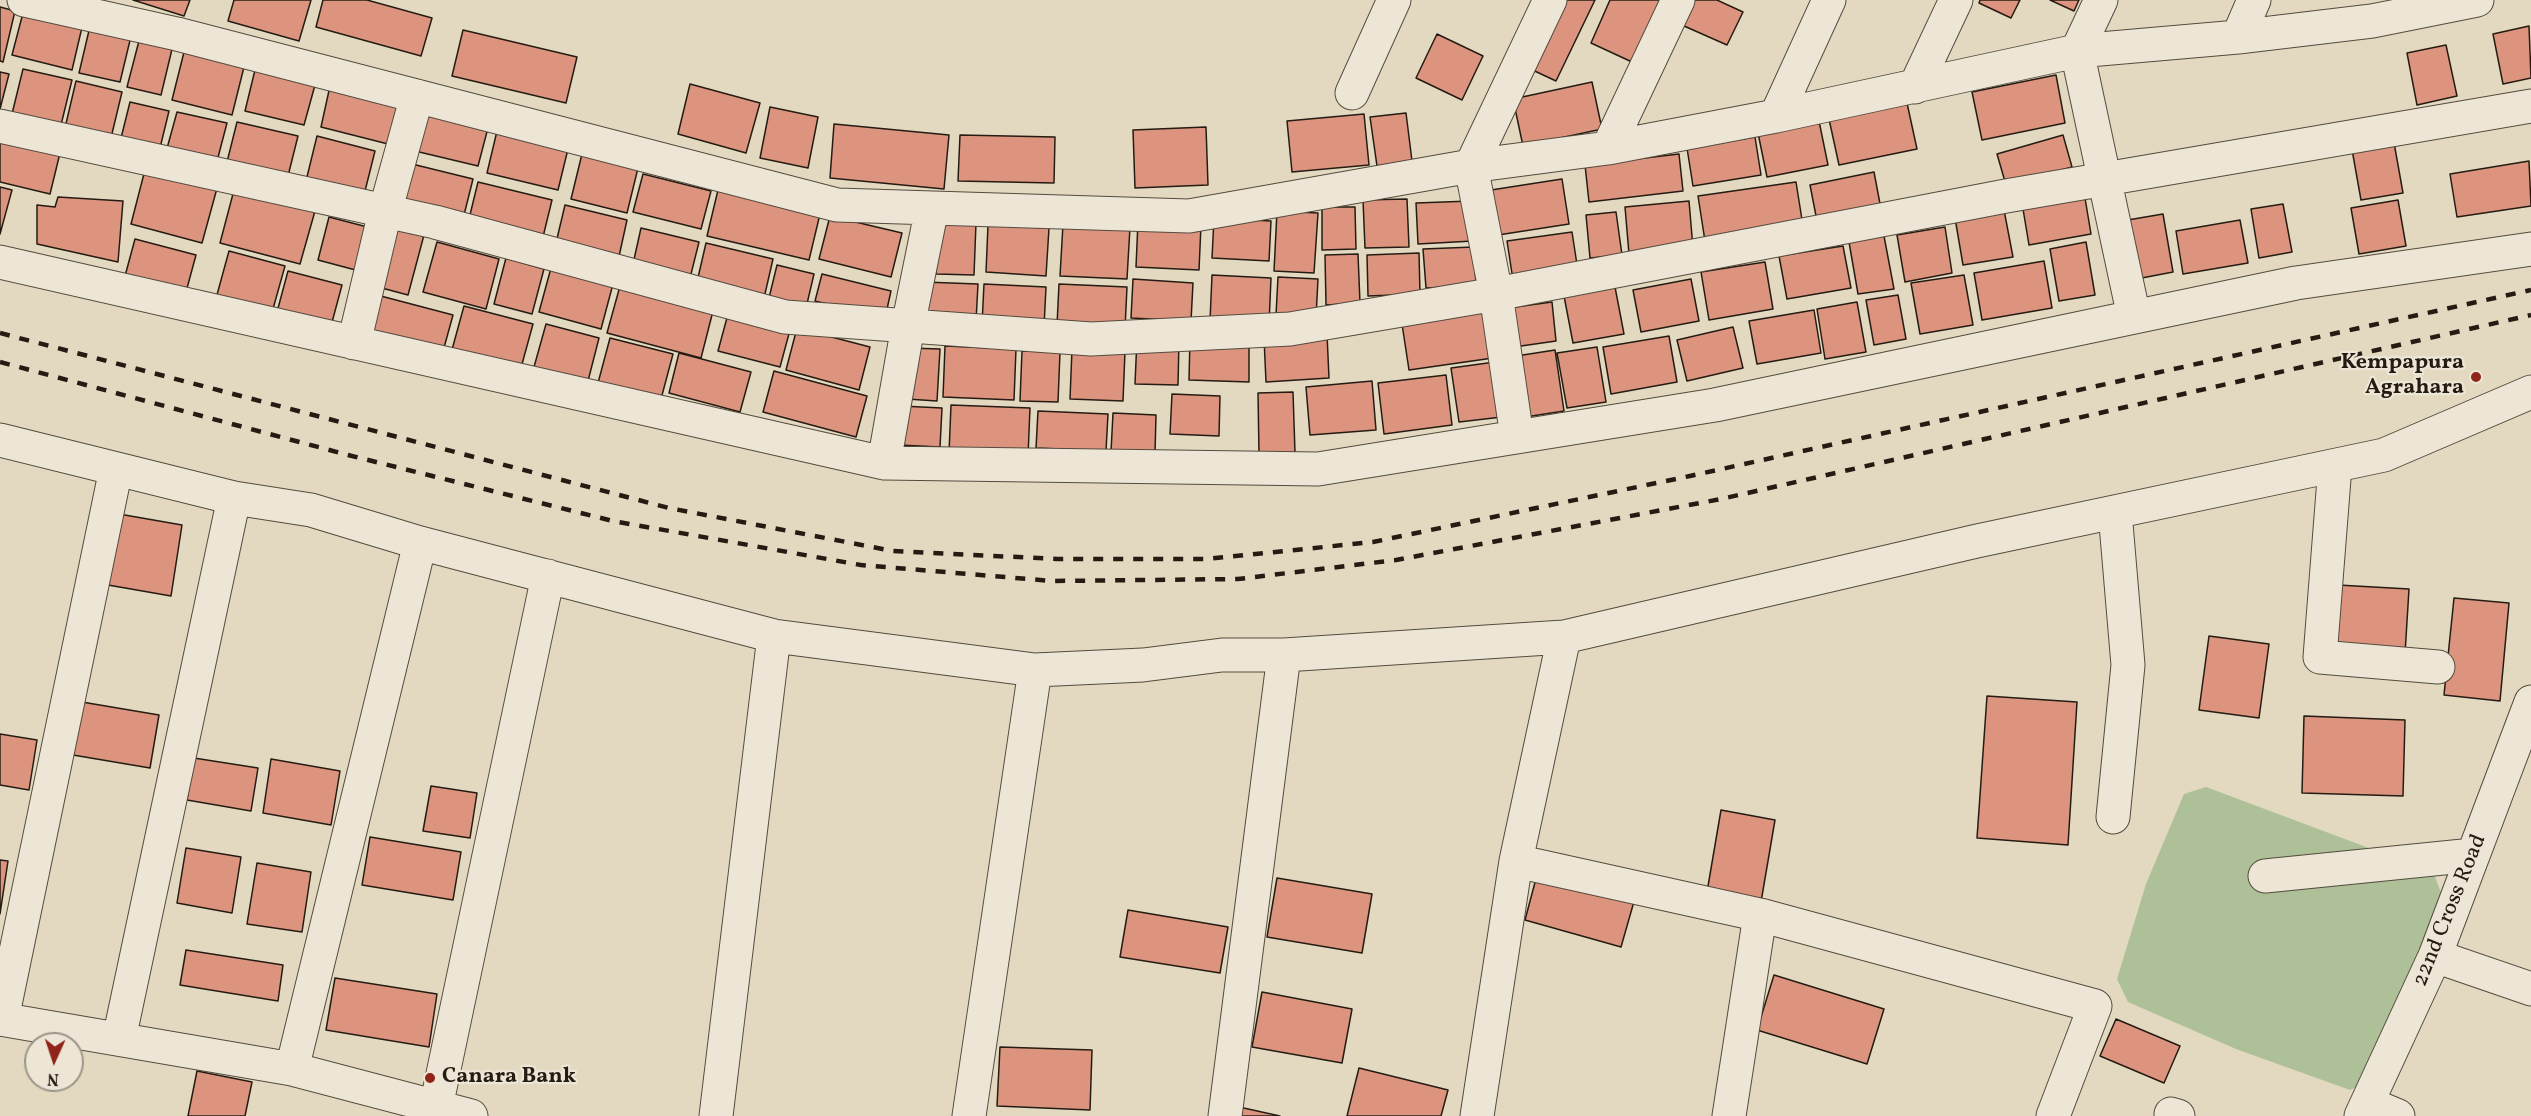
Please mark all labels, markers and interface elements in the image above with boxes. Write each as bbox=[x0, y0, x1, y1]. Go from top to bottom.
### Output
place label: Kempapura Agrahara bbox=[2341, 351, 2464, 402]
marker: Kempapura Agrahara bbox=[2469, 370, 2483, 384]
street label: 22nd Cross Road bbox=[2408, 831, 2494, 991]
north arrow bbox=[24, 1032, 84, 1092]
place label: Canara Bank bbox=[442, 1065, 576, 1091]
text: N bbox=[47, 1067, 60, 1089]
marker: Canara Bank bbox=[423, 1071, 437, 1085]

